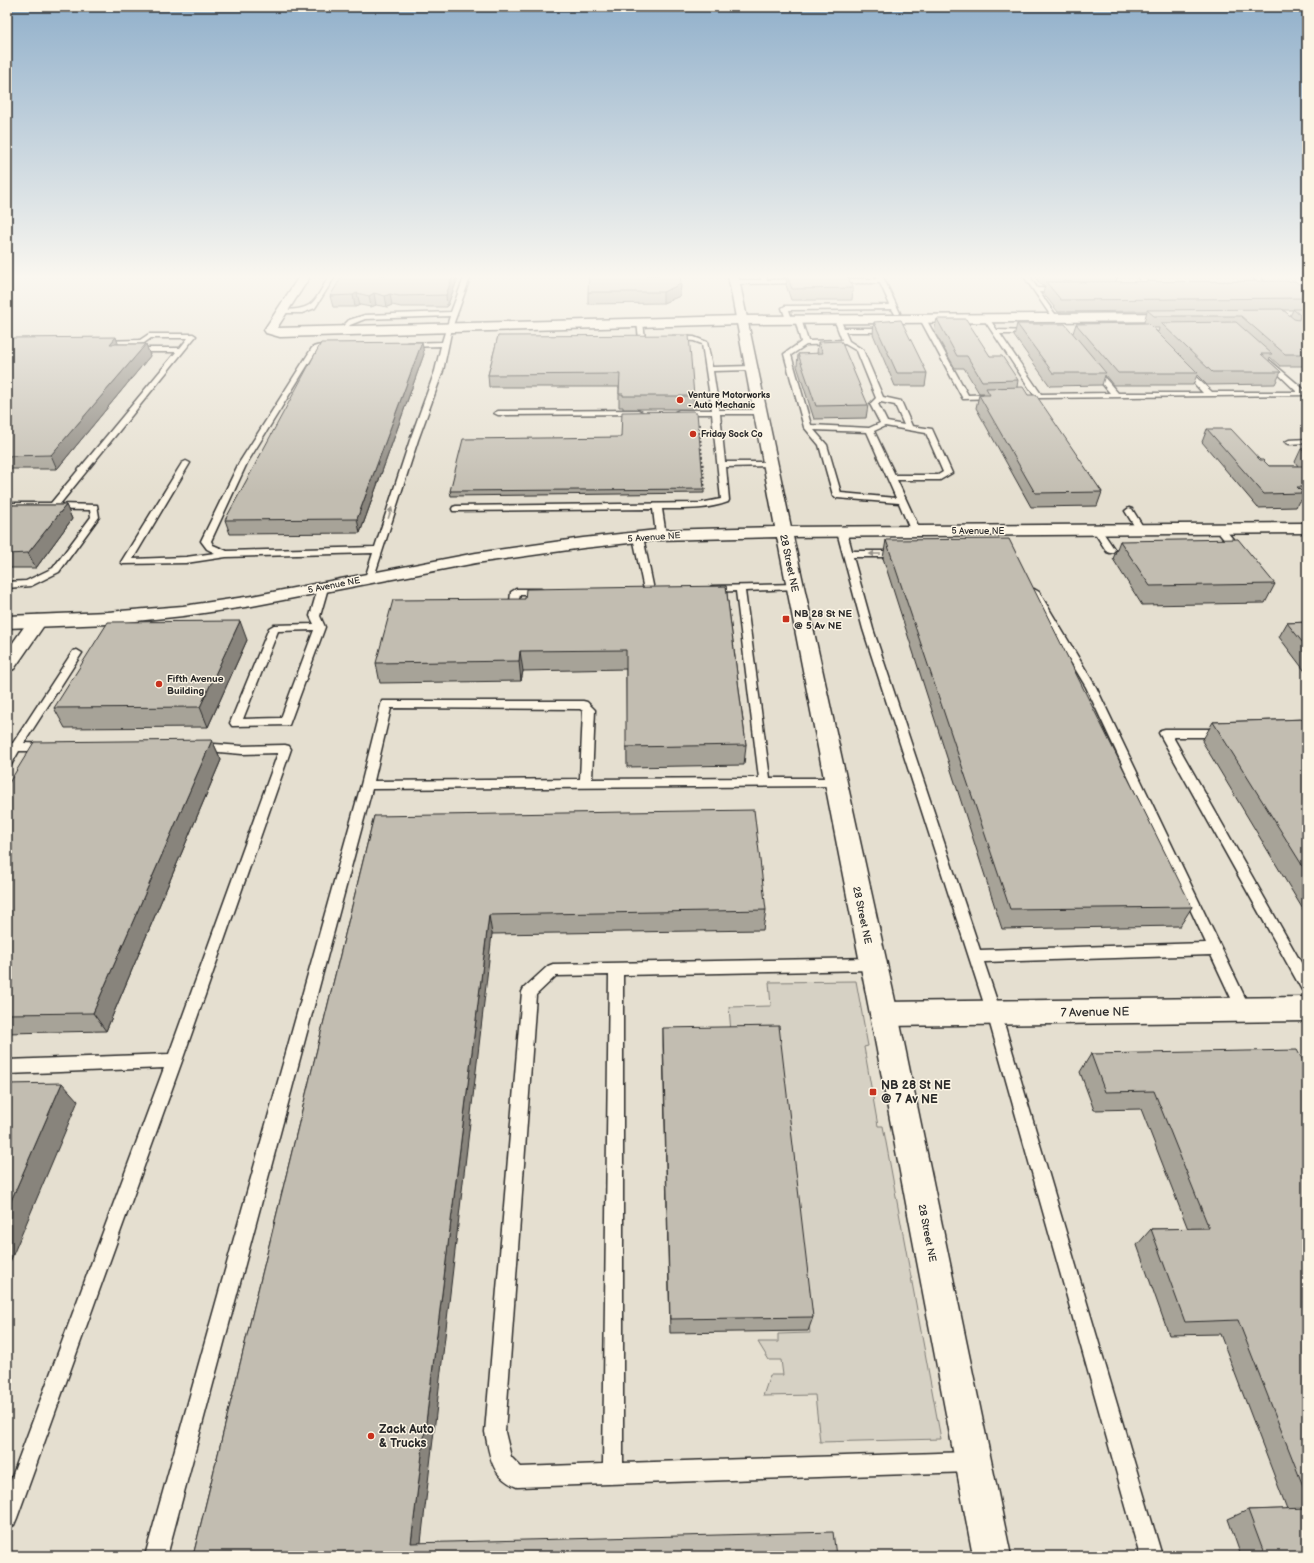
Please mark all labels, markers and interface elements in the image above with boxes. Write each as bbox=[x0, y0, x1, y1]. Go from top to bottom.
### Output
place label: Venture Motorworks - Auto Mechanic bbox=[688, 390, 771, 411]
marker: Venture Motorworks - Auto Mechanic bbox=[675, 395, 685, 405]
marker: Friday Sock Co bbox=[688, 429, 698, 439]
place label: Friday Sock Co bbox=[701, 429, 763, 440]
one-way arrow bbox=[387, 507, 393, 519]
street label: 5 Avenue NE bbox=[952, 526, 1005, 537]
street label: 5 Avenue NE bbox=[627, 530, 681, 545]
street label: 28 Street NE bbox=[777, 533, 801, 593]
one-way arrow bbox=[868, 551, 881, 557]
street label: 5 Avenue NE bbox=[307, 575, 361, 596]
place label: NB 28 St NE @ 5 Av NE bbox=[794, 608, 853, 632]
marker: NB 28 St NE @ 5 Av NE bbox=[781, 614, 791, 624]
place label: Fifth Avenue Building bbox=[167, 673, 224, 697]
marker: Fifth Avenue Building bbox=[154, 679, 164, 689]
street label: 28 Street NE bbox=[850, 885, 874, 945]
street label: 7 Avenue NE bbox=[1060, 1004, 1130, 1021]
place label: NB 28 St NE @ 7 Av NE bbox=[881, 1078, 951, 1107]
marker: NB 28 St NE @ 7 Av NE bbox=[868, 1087, 878, 1097]
street label: 28 Street NE bbox=[916, 1203, 939, 1263]
place label: Zack Auto & Trucks bbox=[379, 1422, 434, 1451]
marker: Zack Auto & Trucks bbox=[366, 1431, 376, 1441]

